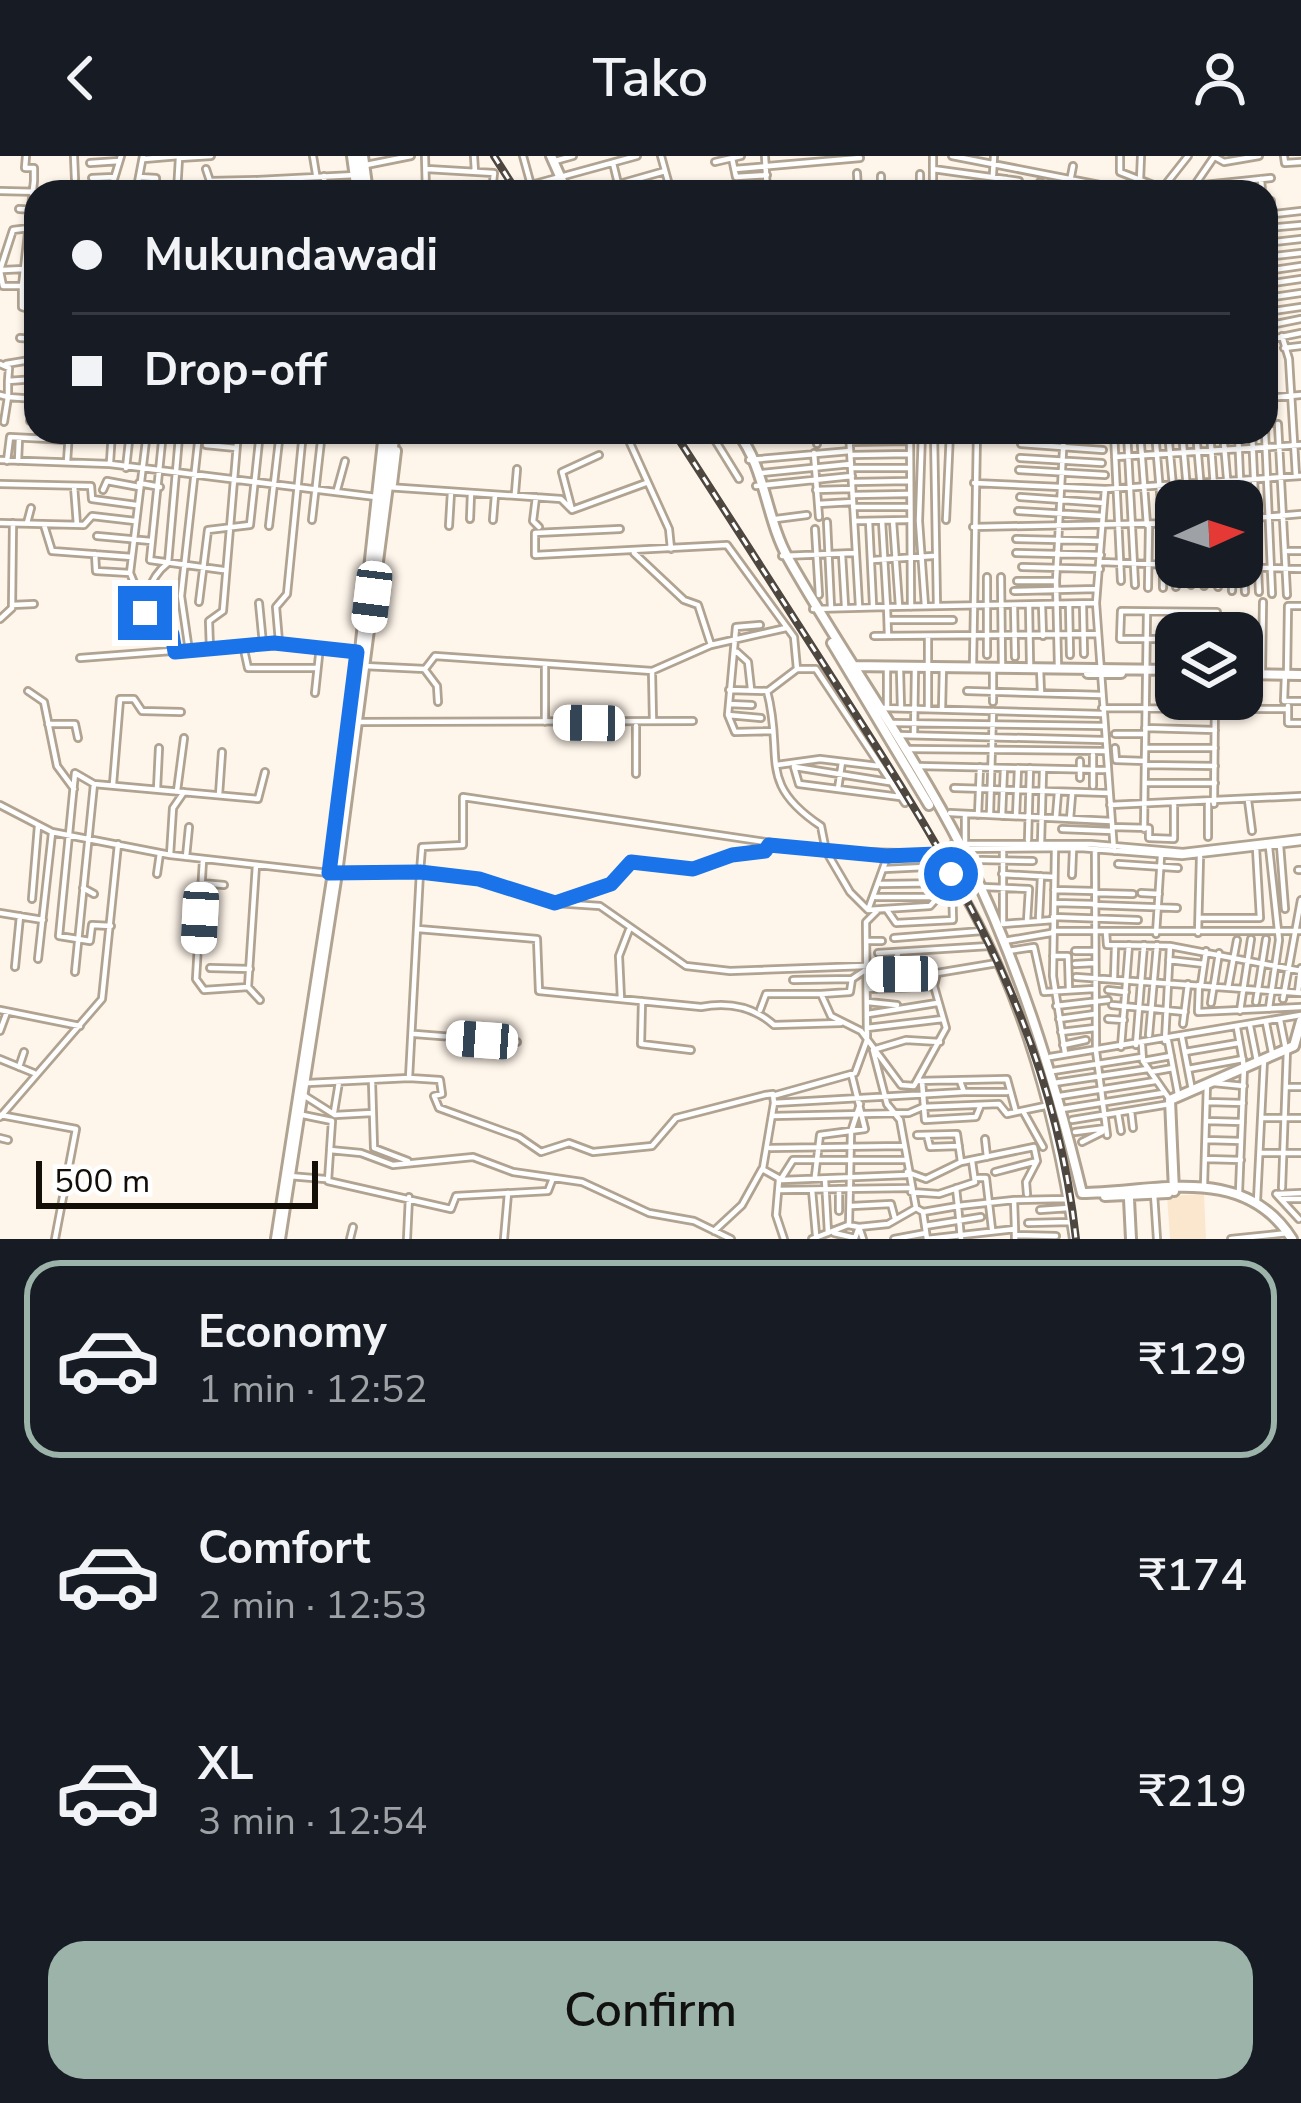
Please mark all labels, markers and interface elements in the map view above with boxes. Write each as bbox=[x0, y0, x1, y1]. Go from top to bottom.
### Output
text: Tako bbox=[593, 41, 708, 115]
icon: back bbox=[48, 45, 114, 111]
icon: person bbox=[1187, 45, 1253, 111]
text: Mukundawadi bbox=[144, 225, 438, 286]
text: Drop-off bbox=[144, 340, 327, 401]
north arrow bbox=[1155, 480, 1263, 588]
map controls bbox=[1155, 480, 1263, 720]
car bbox=[350, 559, 394, 635]
route end bbox=[118, 586, 172, 640]
button: layers bbox=[1155, 612, 1263, 720]
car bbox=[553, 704, 625, 742]
route start bbox=[924, 847, 978, 901]
car bbox=[180, 881, 220, 955]
car bbox=[866, 955, 938, 993]
car bbox=[445, 1020, 519, 1060]
scale bar bbox=[36, 1155, 318, 1208]
text: 500 m bbox=[54, 1159, 150, 1204]
text: Economy bbox=[198, 1302, 387, 1363]
icon: car bbox=[54, 1305, 162, 1413]
text: ₹129 bbox=[1139, 1329, 1247, 1390]
text: 1 min · 12:52 bbox=[198, 1363, 427, 1416]
text: Comfort bbox=[198, 1518, 370, 1579]
icon: car bbox=[54, 1521, 162, 1629]
text: ₹174 bbox=[1139, 1545, 1247, 1606]
text: 2 min · 12:53 bbox=[198, 1579, 427, 1632]
text: XL bbox=[198, 1734, 254, 1795]
icon: car bbox=[54, 1737, 162, 1845]
text: ₹219 bbox=[1139, 1761, 1247, 1822]
text: 3 min · 12:54 bbox=[198, 1795, 427, 1848]
button: Confirm bbox=[48, 1941, 1253, 2079]

